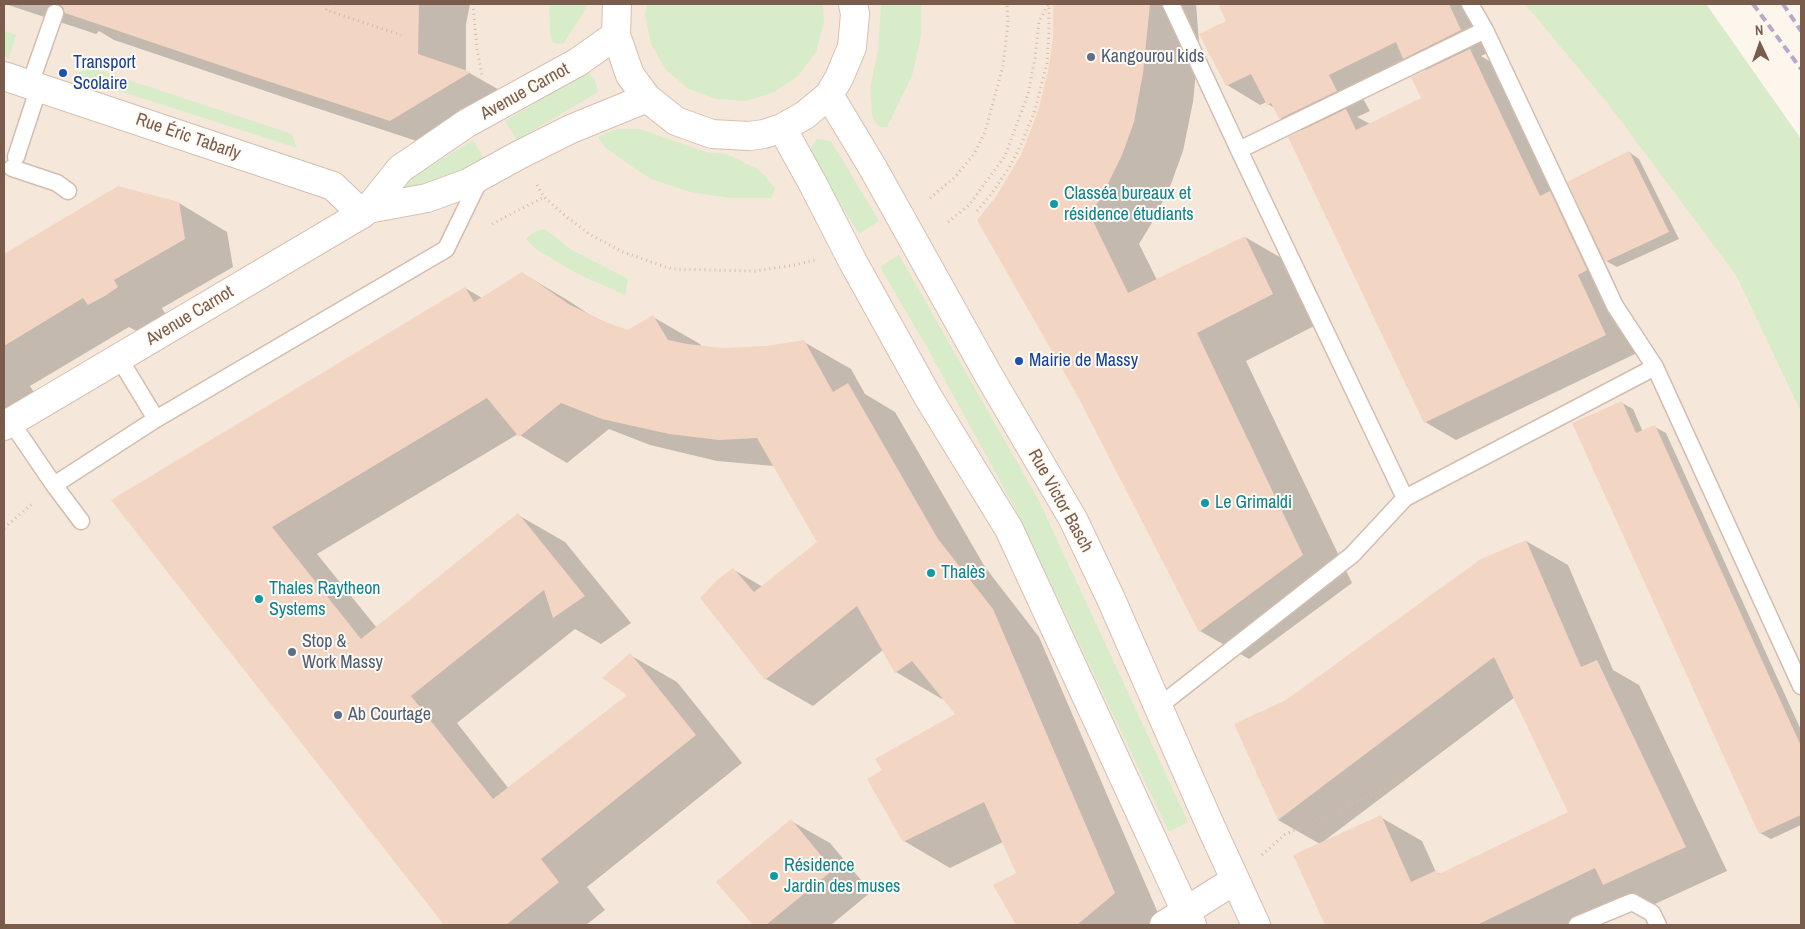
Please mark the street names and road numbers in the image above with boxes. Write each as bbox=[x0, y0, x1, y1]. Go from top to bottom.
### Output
street label: Avenue Carnot bbox=[477, 59, 573, 125]
street label: Rue Éric Tabarly bbox=[133, 109, 243, 165]
street label: Avenue Carnot bbox=[142, 281, 238, 351]
street label: Rue Victor Basch bbox=[1023, 446, 1097, 556]

